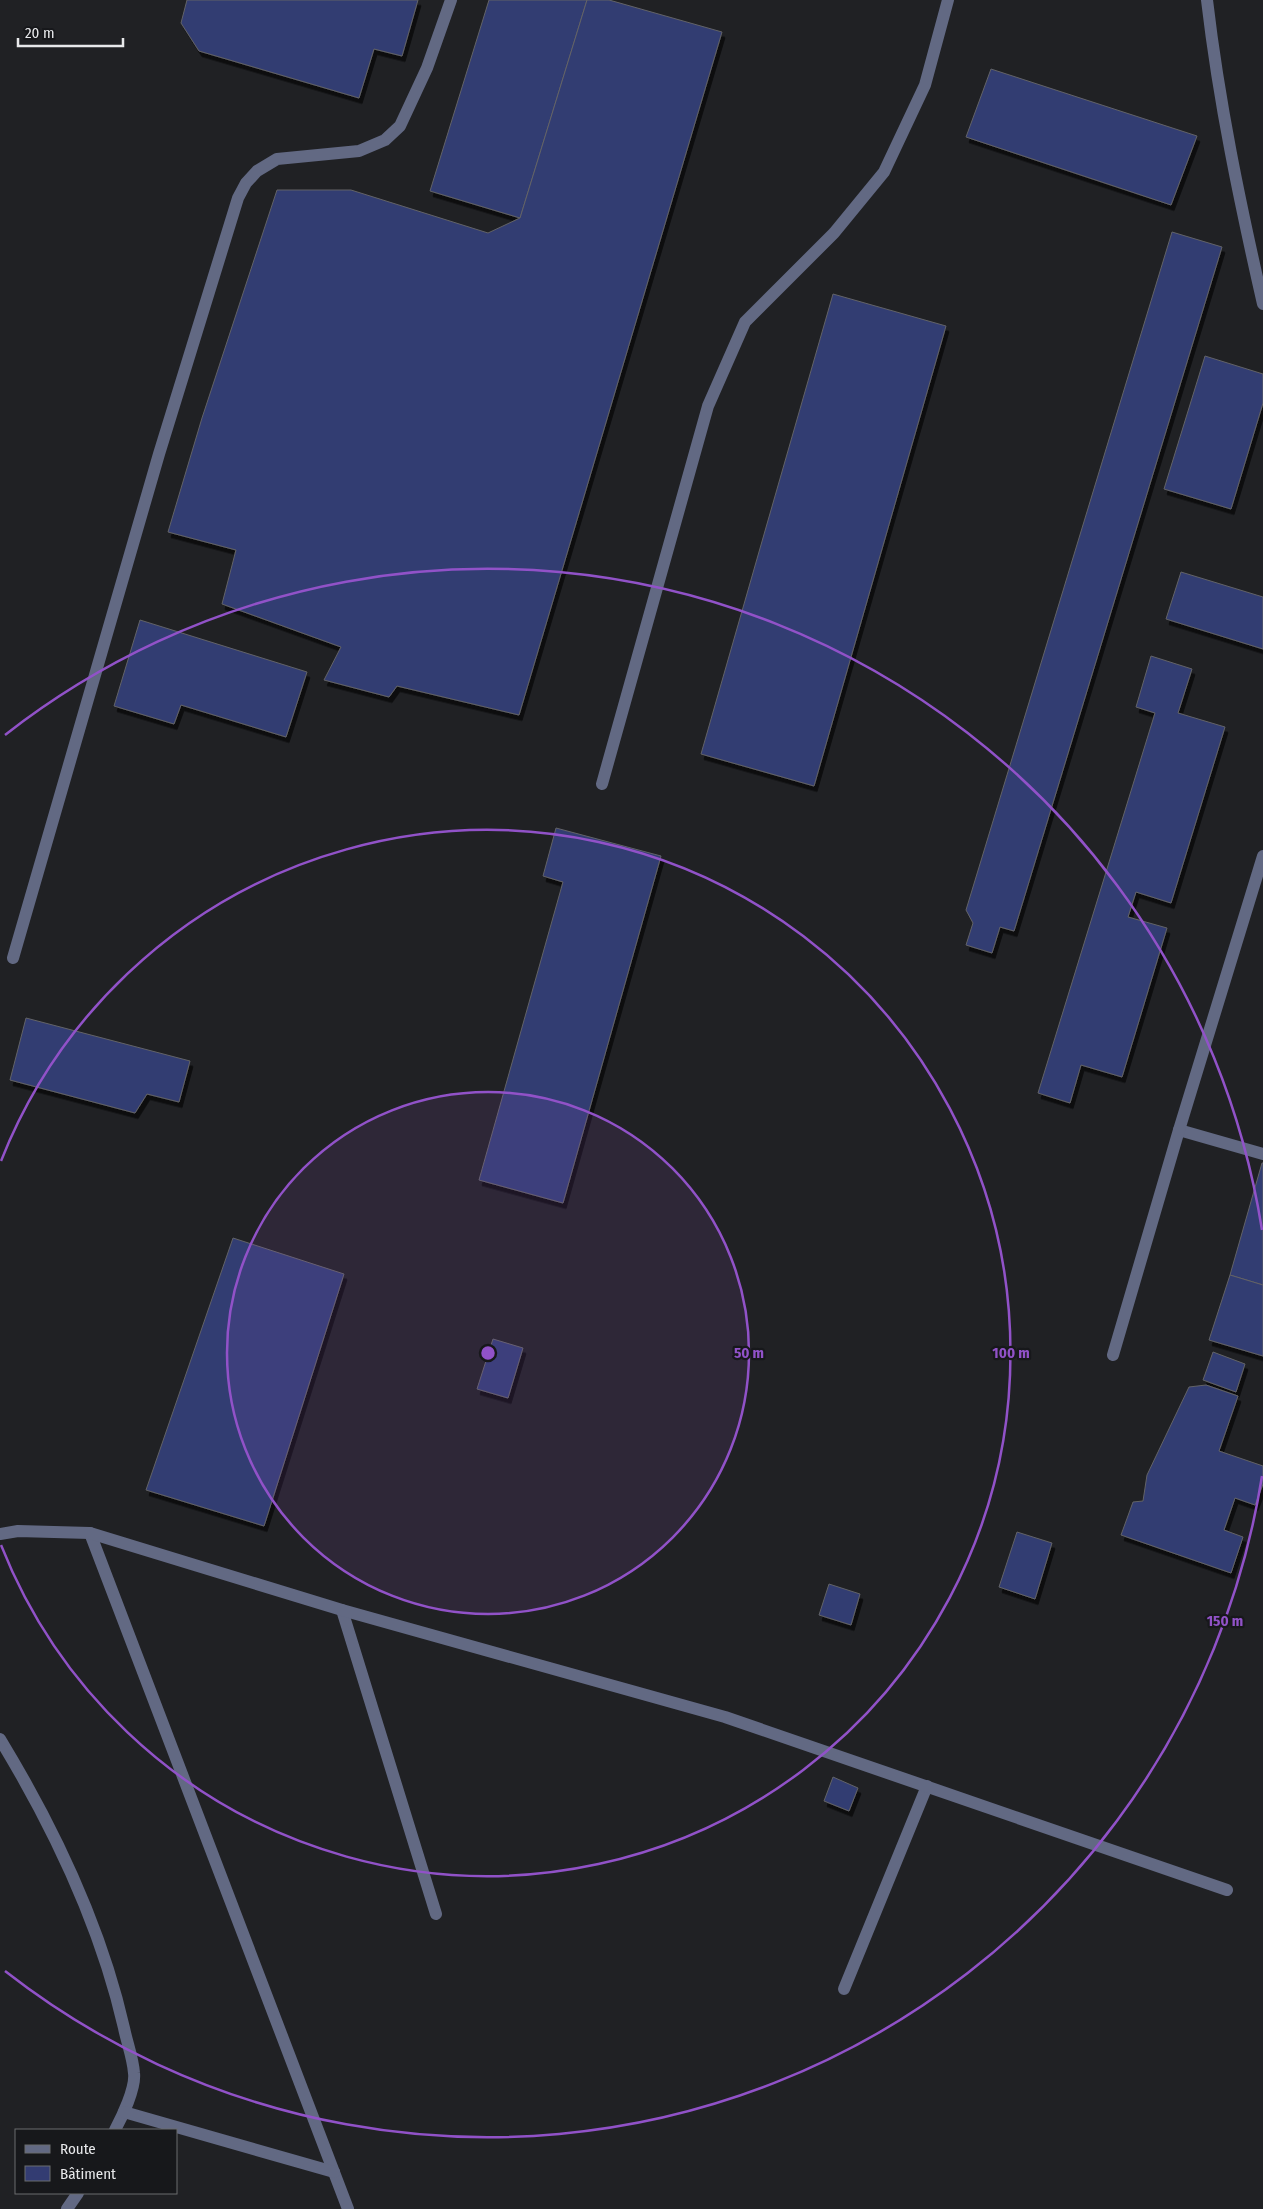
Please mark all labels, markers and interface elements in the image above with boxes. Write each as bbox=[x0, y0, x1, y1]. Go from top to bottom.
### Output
scale bar bbox=[18, 15, 122, 47]
text: 20 m bbox=[25, 24, 55, 42]
centre of rings bbox=[479, 1344, 497, 1362]
text: 50 m bbox=[734, 1344, 764, 1362]
text: 100 m bbox=[992, 1344, 1030, 1362]
text: 150 m bbox=[1207, 1612, 1243, 1630]
legend bbox=[15, 2129, 178, 2194]
text: Route bbox=[60, 2140, 96, 2158]
text: Bâtiment bbox=[60, 2165, 116, 2183]

